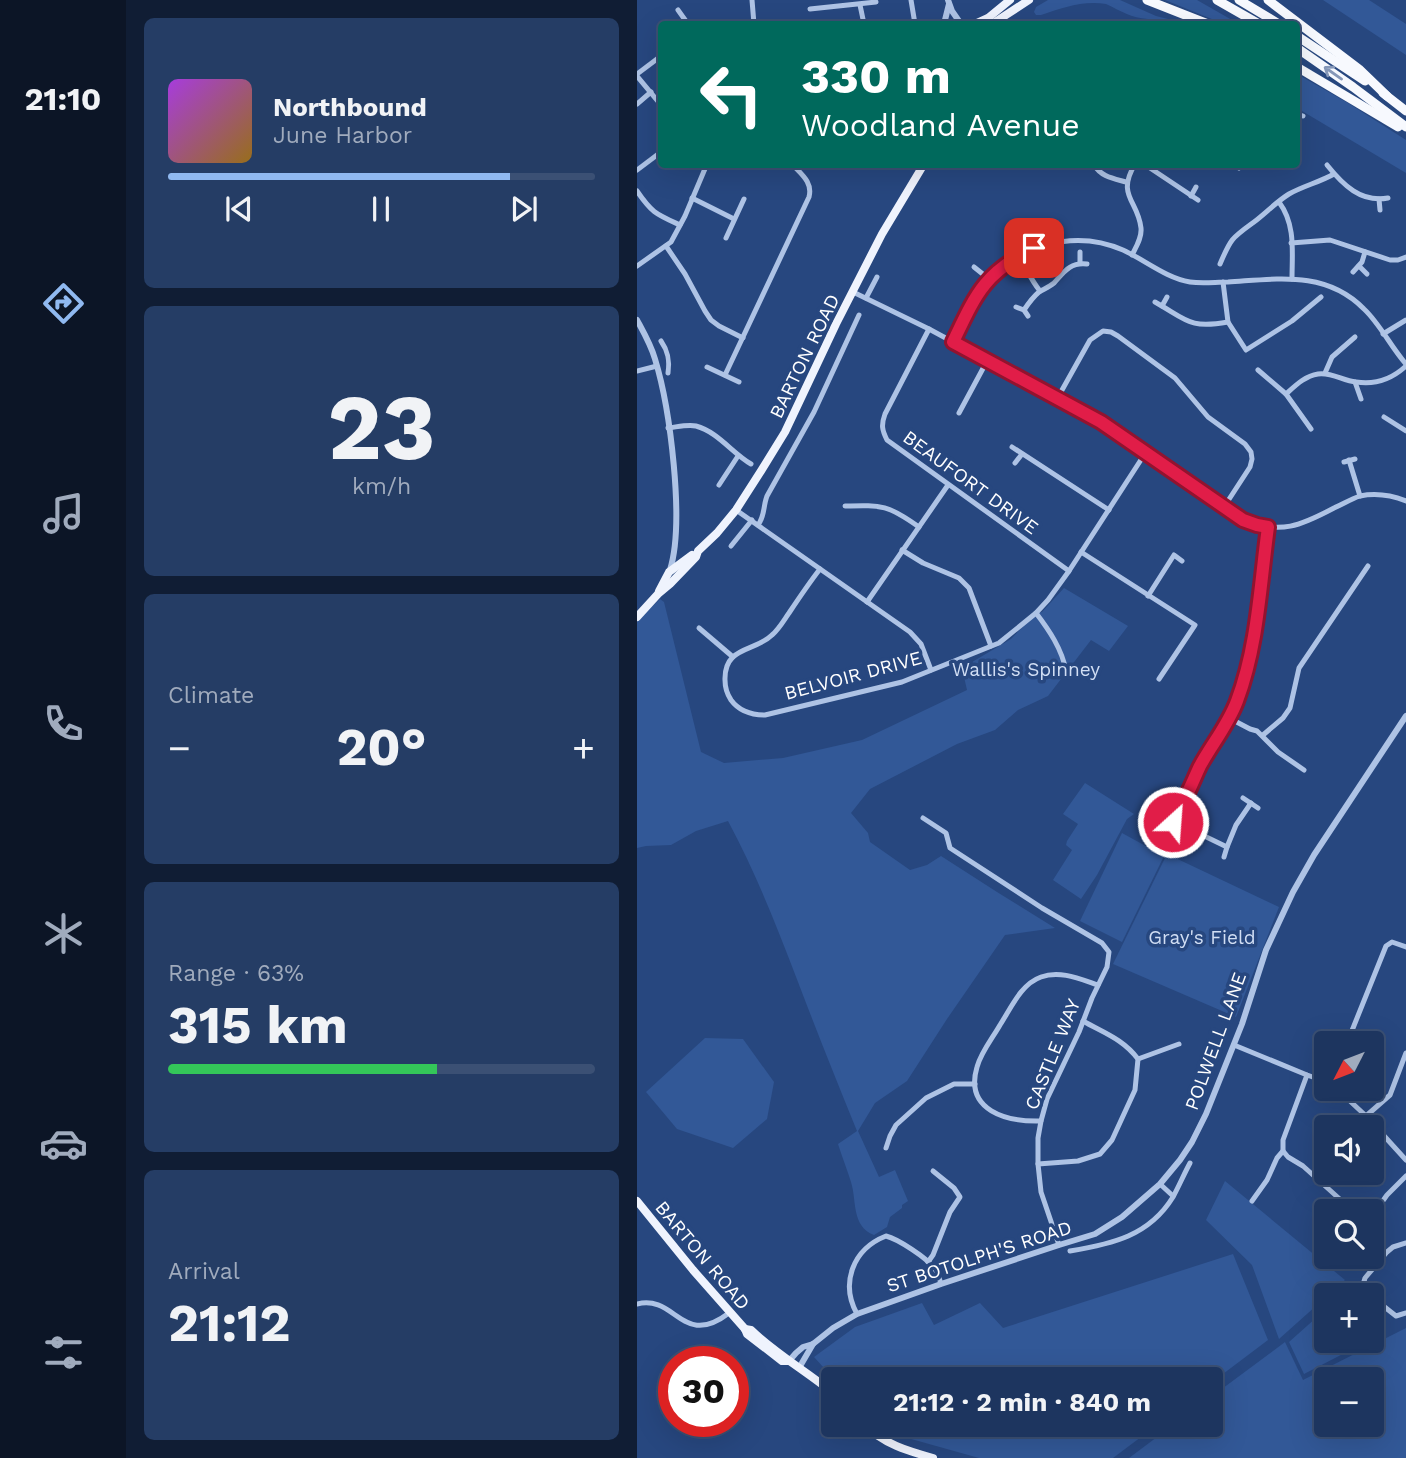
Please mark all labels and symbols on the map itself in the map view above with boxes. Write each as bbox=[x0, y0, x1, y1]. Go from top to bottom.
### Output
one-way arrow bbox=[1324, 66, 1343, 80]
pin bbox=[1004, 218, 1064, 278]
street label: BARTON ROAD bbox=[764, 290, 844, 422]
street label: BEAUFORT DRIVE bbox=[899, 426, 1043, 539]
street label: BELVOIR DRIVE bbox=[782, 646, 924, 705]
park label: Wallis's Spinney bbox=[952, 658, 1100, 681]
position arrow bbox=[1136, 785, 1210, 859]
park label: Gray's Field bbox=[1148, 926, 1256, 949]
street label: POLWELL LANE bbox=[1180, 969, 1251, 1113]
street label: CASTLE WAY bbox=[1020, 995, 1085, 1113]
north arrow bbox=[1314, 1031, 1384, 1101]
street label: BARTON ROAD bbox=[650, 1196, 755, 1315]
street label: ST BOTOLPH'S ROAD bbox=[884, 1216, 1075, 1297]
speed limit sign: 30 bbox=[658, 1346, 749, 1437]

